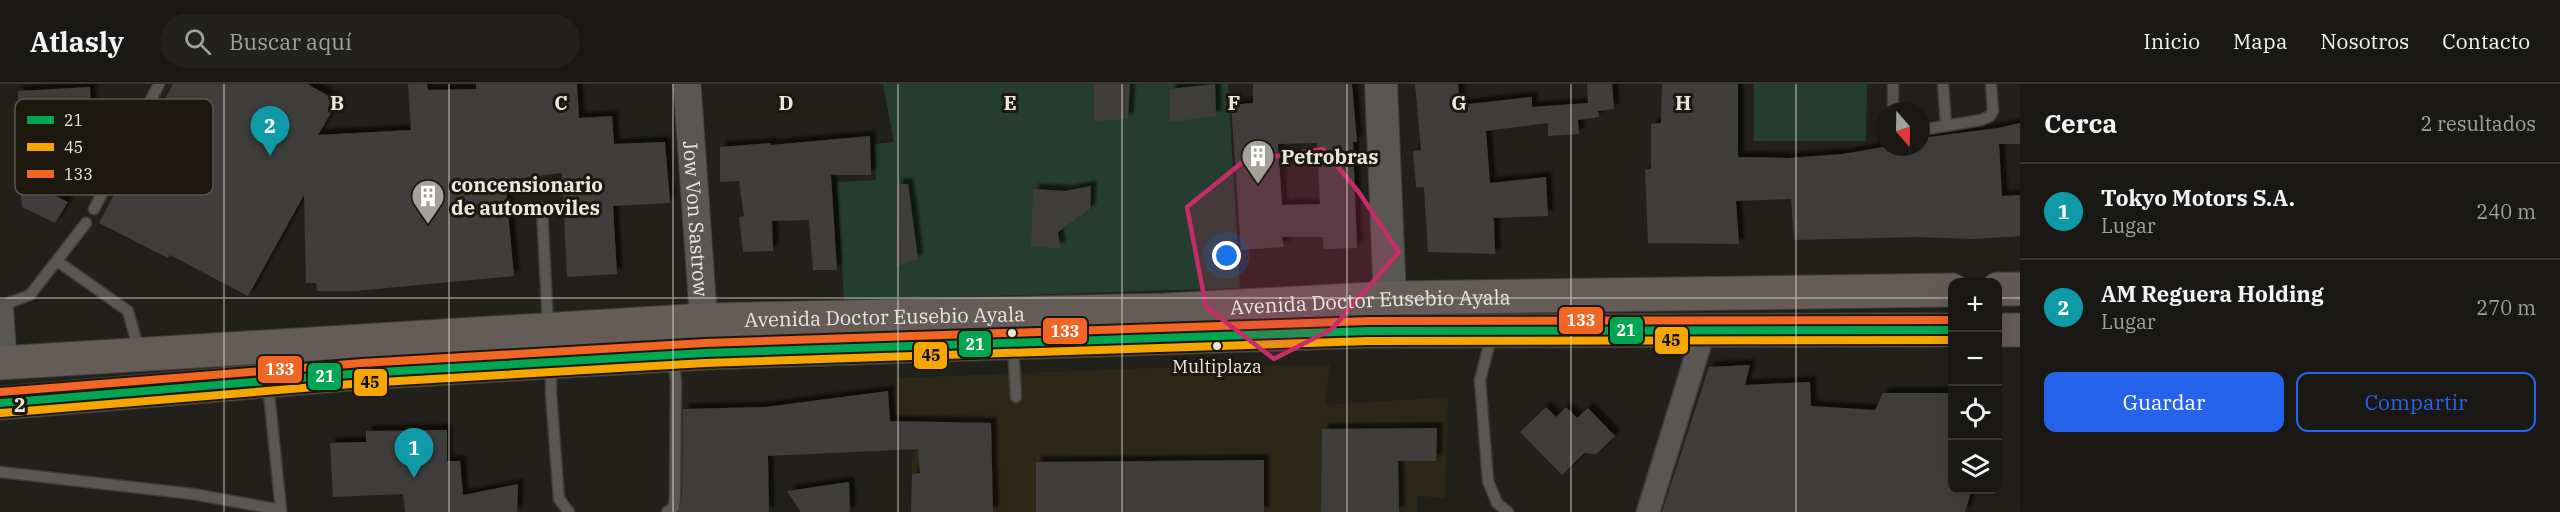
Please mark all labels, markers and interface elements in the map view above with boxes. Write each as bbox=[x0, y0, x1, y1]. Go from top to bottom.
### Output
search box bbox=[160, 14, 580, 68]
text: Atlasly bbox=[30, 23, 124, 60]
icon: search bbox=[181, 25, 214, 58]
text: Buscar aquí bbox=[229, 27, 352, 56]
text: Inicio bbox=[2143, 27, 2200, 55]
text: Mapa bbox=[2233, 27, 2287, 55]
text: Nosotros bbox=[2320, 27, 2409, 55]
text: Contacto bbox=[2442, 27, 2530, 55]
text: B bbox=[330, 89, 344, 116]
text: C bbox=[554, 89, 568, 116]
text: D bbox=[778, 89, 794, 116]
text: E bbox=[1003, 89, 1017, 116]
text: F bbox=[1228, 89, 1240, 116]
text: G bbox=[1451, 89, 1467, 116]
text: H bbox=[1675, 89, 1691, 116]
legend bbox=[15, 99, 213, 195]
north arrow bbox=[1876, 102, 1930, 156]
pin: 2 bbox=[250, 106, 290, 156]
text: Cerca bbox=[2044, 106, 2117, 140]
text: 21 bbox=[64, 110, 83, 130]
text: 2 resultados bbox=[2420, 110, 2536, 137]
text: 45 bbox=[64, 137, 83, 157]
building icon: Petrobras bbox=[1240, 138, 1276, 185]
street label: Jow Von Sastrow bbox=[678, 140, 715, 298]
place label: Petrobras bbox=[1281, 143, 1378, 170]
text: 133 bbox=[64, 164, 93, 184]
place label: concensionario de automoviles bbox=[451, 171, 603, 221]
building icon: concensionario de automoviles bbox=[410, 178, 446, 225]
text: Tokyo Motors S.A. bbox=[2101, 183, 2295, 212]
text: 1 bbox=[2058, 198, 2070, 225]
text: 240 m bbox=[2476, 198, 2536, 225]
text: Lugar bbox=[2101, 212, 2156, 239]
your location bbox=[1212, 241, 1241, 270]
map controls bbox=[1948, 278, 2002, 494]
button: + bbox=[1948, 278, 2002, 332]
text: AM Reguera Holding bbox=[2101, 279, 2324, 308]
street label: Avenida Doctor Eusebio Ayala bbox=[1229, 283, 1511, 320]
text: 2 bbox=[2058, 294, 2070, 321]
text: 270 m bbox=[2476, 294, 2536, 321]
street label: Avenida Doctor Eusebio Ayala bbox=[744, 300, 1025, 333]
line badge: 133 bbox=[1558, 306, 1604, 335]
text: Lugar bbox=[2101, 308, 2156, 335]
text: 133 bbox=[1567, 310, 1595, 330]
line badge: 21 bbox=[1609, 316, 1644, 345]
line badge: 133 bbox=[1042, 317, 1088, 345]
text: 21 bbox=[1616, 320, 1636, 340]
text: 133 bbox=[1051, 321, 1079, 341]
line badge: 45 bbox=[1654, 326, 1689, 355]
unlabelled marker bbox=[1006, 327, 1018, 339]
line badge: 21 bbox=[958, 330, 992, 358]
text: 45 bbox=[1661, 330, 1681, 350]
button: − bbox=[1948, 332, 2002, 386]
text: 21 bbox=[965, 334, 985, 354]
marker: Multiplaza bbox=[1211, 340, 1223, 352]
line badge: 45 bbox=[913, 341, 948, 370]
text: 45 bbox=[921, 345, 941, 365]
line badge: 133 bbox=[257, 355, 303, 384]
place label: Multiplaza bbox=[1172, 355, 1262, 378]
text: 133 bbox=[266, 359, 294, 379]
line badge: 21 bbox=[307, 362, 342, 391]
text: 21 bbox=[315, 366, 335, 386]
line badge: 45 bbox=[353, 368, 388, 397]
text: 45 bbox=[360, 372, 380, 392]
button: Guardar bbox=[2044, 372, 2284, 432]
button: Compartir bbox=[2296, 372, 2536, 432]
button: locate bbox=[1948, 386, 2002, 440]
text: 2 bbox=[14, 391, 26, 418]
pin: 1 bbox=[394, 428, 434, 478]
button: layers bbox=[1948, 440, 2002, 494]

